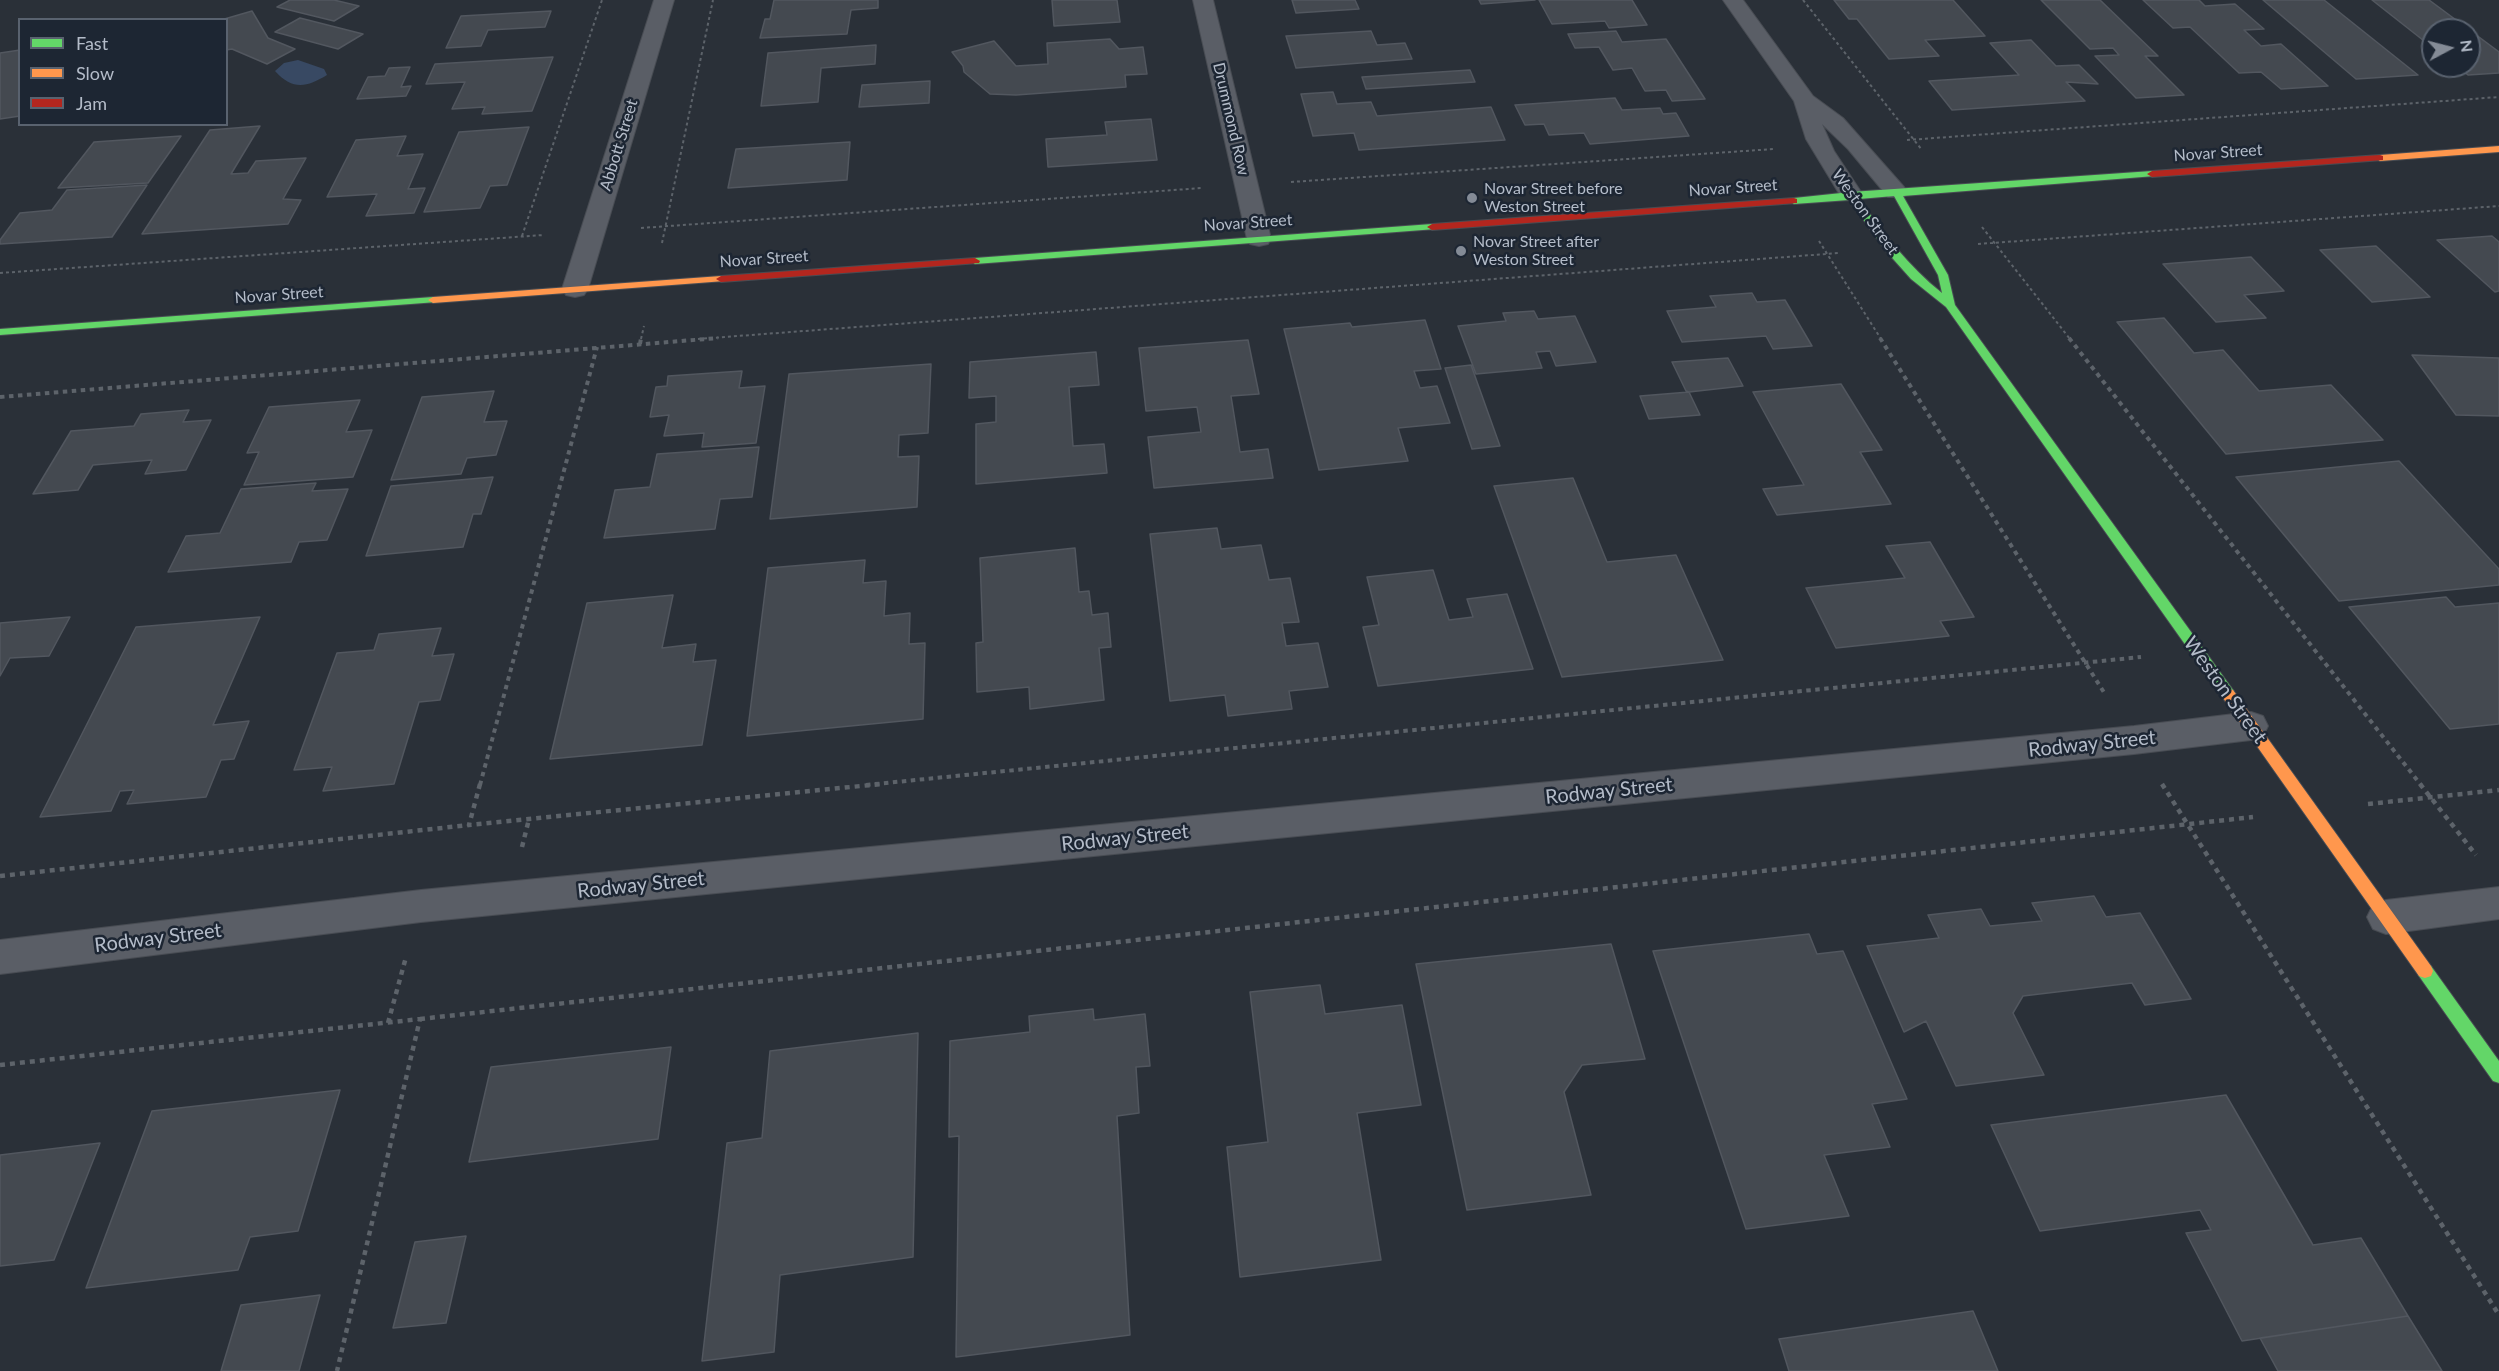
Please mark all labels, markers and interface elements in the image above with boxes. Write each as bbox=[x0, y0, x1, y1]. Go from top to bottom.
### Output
legend bbox=[18, 18, 228, 126]
north arrow bbox=[2421, 18, 2481, 78]
text: Fast bbox=[76, 32, 108, 54]
text: N bbox=[2457, 39, 2478, 53]
street label: Drummond Row bbox=[1209, 61, 1253, 177]
text: Slow bbox=[76, 62, 114, 84]
text: Jam bbox=[76, 92, 107, 114]
street label: Abbott Street bbox=[596, 97, 642, 193]
street label: Novar Street bbox=[2173, 140, 2263, 166]
street label: Weston Street bbox=[1828, 166, 1902, 258]
street label: Novar Street bbox=[1688, 175, 1778, 201]
place label: Novar Street before Weston Street bbox=[1484, 179, 1623, 217]
marker: Novar Street before Weston Street bbox=[1465, 191, 1479, 205]
street label: Novar Street bbox=[1203, 210, 1293, 236]
place label: Novar Street after Weston Street bbox=[1473, 232, 1599, 270]
marker: Novar Street after Weston Street bbox=[1454, 244, 1468, 258]
street label: Novar Street bbox=[719, 246, 809, 272]
street label: Novar Street bbox=[234, 282, 324, 308]
street label: Weston Street bbox=[2178, 632, 2272, 748]
street label: Rodway Street bbox=[2027, 725, 2157, 763]
street label: Rodway Street bbox=[1544, 772, 1674, 810]
street label: Rodway Street bbox=[1060, 819, 1190, 857]
street label: Rodway Street bbox=[576, 866, 706, 904]
street label: Rodway Street bbox=[93, 918, 223, 958]

